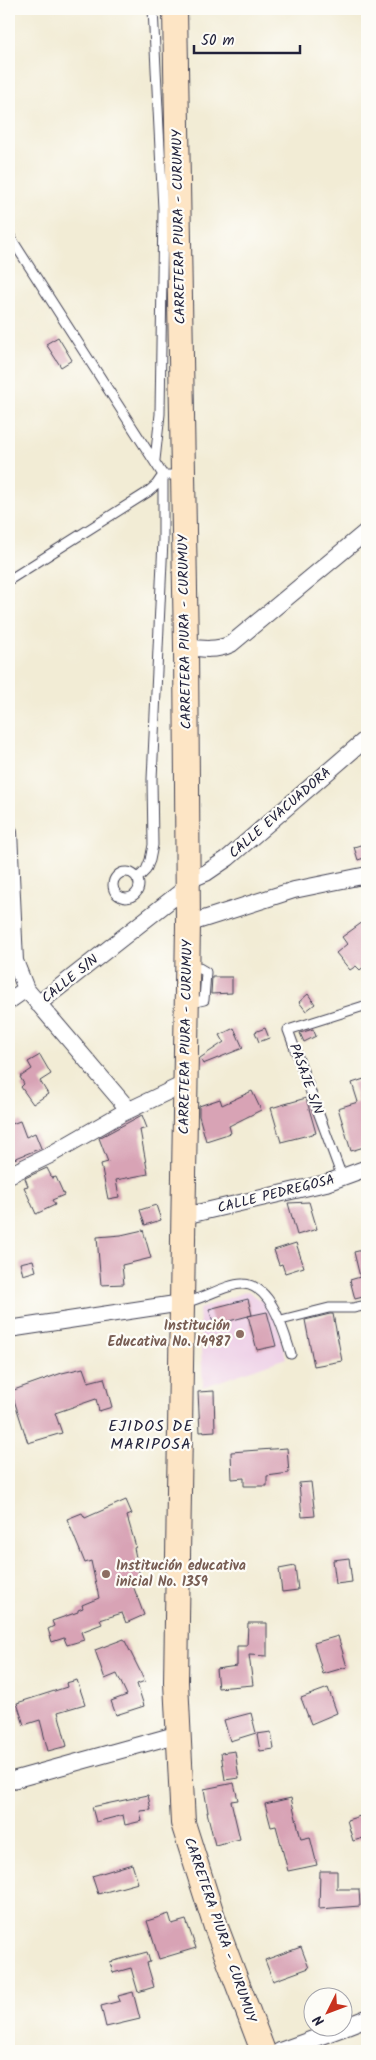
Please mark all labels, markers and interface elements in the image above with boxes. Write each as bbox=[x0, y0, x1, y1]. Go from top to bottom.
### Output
scale bar bbox=[194, 22, 300, 54]
text: 50 m bbox=[201, 29, 235, 53]
street label: CARRETERA PIURA - CURUMUY bbox=[166, 128, 192, 325]
street label: CARRETERA PIURA - CURUMUY bbox=[172, 533, 198, 730]
street label: CALLE EVACUADORA bbox=[224, 762, 336, 864]
street label: CARRETERA PIURA - CURUMUY bbox=[173, 938, 199, 1135]
street label: CALLE S/N bbox=[37, 949, 104, 1009]
street label: PASAJE S/N bbox=[283, 1040, 329, 1118]
street label: CALLE PEDREGOSA bbox=[215, 1169, 337, 1219]
place label: Institución Educativa No. 14987 bbox=[108, 1315, 230, 1353]
marker: Institución Educativa No. 14987 bbox=[234, 1328, 246, 1340]
district label: EJIDOS DE MARIPOSA bbox=[108, 1414, 194, 1457]
place label: Institución educativa inicial No. 1359 bbox=[116, 1555, 246, 1593]
marker: Institución educativa inicial No. 1359 bbox=[100, 1568, 112, 1580]
street label: CARRETERA PIURA - CURUMUY bbox=[178, 1834, 262, 2027]
north arrow bbox=[304, 1988, 354, 2038]
text: N bbox=[308, 2009, 330, 2031]

